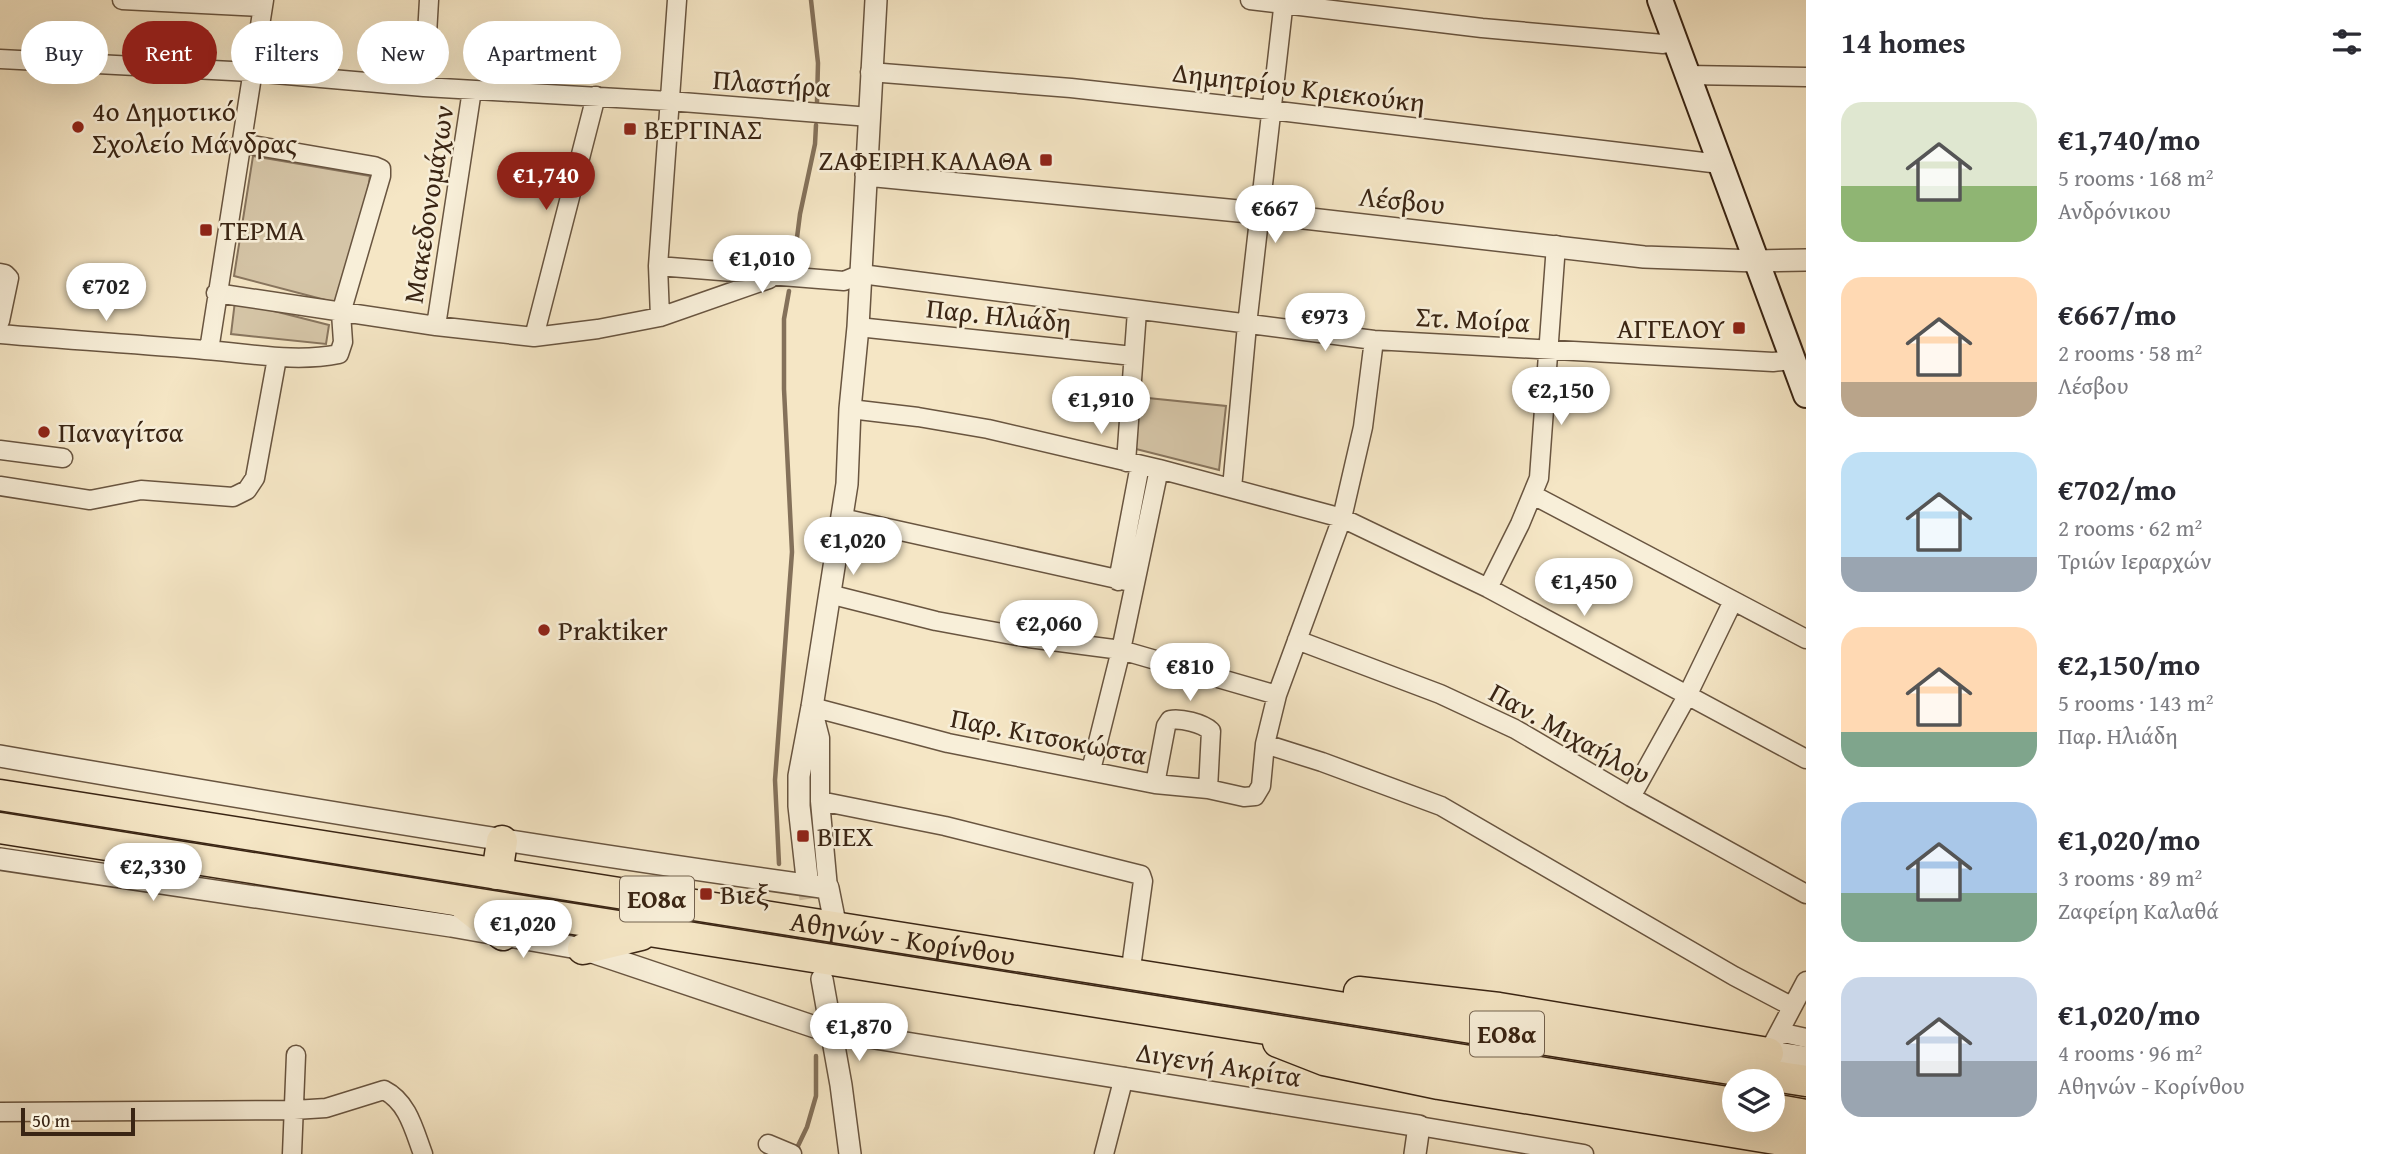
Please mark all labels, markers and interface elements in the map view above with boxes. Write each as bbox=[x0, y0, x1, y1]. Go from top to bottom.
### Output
text: 14 homes bbox=[1841, 20, 1966, 64]
chip: Buy bbox=[21, 21, 108, 84]
chip: Rent bbox=[122, 21, 217, 84]
chip: Filters bbox=[231, 21, 343, 84]
chip: New bbox=[357, 21, 449, 84]
chip: Apartment bbox=[463, 21, 621, 84]
icon: filters bbox=[2328, 23, 2366, 61]
street label: Δημητρίου Κριεκούκη bbox=[1171, 51, 1428, 122]
street label: Πλαστήρα bbox=[712, 58, 832, 107]
place label: 4ο Δημοτικό Σχολείο Μάνδρας bbox=[92, 90, 297, 163]
street label: Μακεδονομάχων bbox=[392, 102, 463, 306]
place label: ΒΕΡΓΙΝΑΣ bbox=[644, 108, 762, 149]
text: €1,740/mo bbox=[2058, 117, 2200, 161]
marker: 4ο Δημοτικό Σχολείο Μάνδρας bbox=[70, 119, 86, 135]
marker: ΒΕΡΓΙΝΑΣ bbox=[622, 121, 638, 137]
icon: home bbox=[1897, 130, 1981, 214]
place label: ΖΑΦΕΙΡΗ ΚΑΛΑΘΑ bbox=[818, 139, 1032, 180]
pin: €1,740 bbox=[489, 152, 603, 212]
marker: ΖΑΦΕΙΡΗ ΚΑΛΑΘΑ bbox=[1038, 152, 1054, 168]
text: €1,740 bbox=[513, 158, 579, 191]
text: 5 rooms · 168 m² bbox=[2058, 161, 2213, 194]
street label: Λέσβου bbox=[1357, 175, 1447, 224]
pin: €667 bbox=[1234, 186, 1316, 245]
text: €667 bbox=[1251, 191, 1299, 224]
text: Ανδρόνικου bbox=[2058, 194, 2171, 227]
place label: ΤΕΡΜΑ bbox=[220, 209, 305, 250]
marker: ΤΕΡΜΑ bbox=[198, 222, 214, 238]
pin: €1,010 bbox=[705, 236, 819, 295]
text: €1,010 bbox=[729, 241, 795, 274]
pin: €702 bbox=[65, 264, 147, 323]
text: €702 bbox=[82, 269, 130, 302]
street label: Παρ. Ηλιάδη bbox=[924, 286, 1074, 343]
text: €667/mo bbox=[2058, 292, 2176, 336]
pin: €973 bbox=[1284, 294, 1366, 353]
street label: Στ. Μοίρα bbox=[1415, 295, 1531, 342]
text: €973 bbox=[1301, 299, 1349, 332]
icon: home bbox=[1897, 305, 1981, 389]
place label: ΑΓΓΕΛΟΥ bbox=[1617, 307, 1725, 348]
marker: ΑΓΓΕΛΟΥ bbox=[1731, 320, 1747, 336]
text: 2 rooms · 58 m² bbox=[2058, 336, 2202, 369]
pin: €2,150 bbox=[1504, 368, 1618, 427]
text: Λέσβου bbox=[2058, 369, 2128, 402]
text: €2,150 bbox=[1528, 373, 1594, 406]
pin: €1,910 bbox=[1044, 376, 1158, 436]
text: €1,910 bbox=[1068, 382, 1134, 415]
place label: Παναγίτσα bbox=[58, 411, 184, 452]
marker: Παναγίτσα bbox=[36, 424, 52, 440]
text: €702/mo bbox=[2058, 467, 2176, 511]
icon: home bbox=[1897, 480, 1981, 564]
text: 2 rooms · 62 m² bbox=[2058, 511, 2202, 544]
pin: €1,020 bbox=[796, 518, 910, 577]
text: €1,020 bbox=[820, 523, 886, 556]
text: Τριών Ιεραρχών bbox=[2058, 544, 2212, 577]
pin: €1,450 bbox=[1527, 558, 1641, 618]
text: €1,450 bbox=[1551, 564, 1617, 597]
pin: €2,060 bbox=[992, 600, 1106, 660]
text: €2,060 bbox=[1016, 606, 1082, 639]
place label: Praktiker bbox=[558, 609, 668, 650]
marker: Praktiker bbox=[536, 622, 552, 638]
text: €2,150/mo bbox=[2058, 642, 2200, 686]
pin: €810 bbox=[1149, 644, 1231, 703]
text: €810 bbox=[1166, 649, 1214, 682]
icon: home bbox=[1897, 655, 1981, 739]
street label: Παν. Μιχαήλου bbox=[1482, 671, 1658, 794]
text: 5 rooms · 143 m² bbox=[2058, 686, 2213, 719]
street label: Παρ. Κιτσοκώστα bbox=[947, 696, 1151, 775]
text: Παρ. Ηλιάδη bbox=[2058, 719, 2178, 752]
place label: ΒΙΕΧ bbox=[817, 815, 873, 856]
text: €1,020/mo bbox=[2058, 817, 2200, 861]
marker: ΒΙΕΧ bbox=[795, 828, 811, 844]
icon: home bbox=[1897, 830, 1981, 914]
pin: €2,330 bbox=[96, 844, 210, 903]
text: €2,330 bbox=[120, 849, 186, 882]
text: 3 rooms · 89 m² bbox=[2058, 861, 2202, 894]
place label: Βιεξ bbox=[720, 873, 769, 914]
road number: ΕΟ8α bbox=[620, 876, 694, 922]
marker: Βιεξ bbox=[698, 886, 714, 902]
text: Ζαφείρη Καλαθά bbox=[2058, 894, 2219, 927]
street label: Αθηνών - Κορίνθου bbox=[787, 899, 1018, 975]
pin: €1,020 bbox=[466, 900, 580, 960]
text: €1,020 bbox=[490, 906, 556, 939]
text: €1,020/mo bbox=[2058, 992, 2200, 1036]
pin: €1,870 bbox=[802, 1004, 916, 1063]
icon: home bbox=[1897, 1005, 1981, 1089]
text: €1,870 bbox=[826, 1009, 892, 1042]
road number: ΕΟ8α bbox=[1470, 1012, 1544, 1056]
street label: Διγενή Ακρίτα bbox=[1134, 1030, 1304, 1097]
text: 4 rooms · 96 m² bbox=[2058, 1036, 2202, 1069]
map controls bbox=[1722, 1069, 1785, 1132]
button: layers bbox=[1722, 1069, 1785, 1132]
text: Αθηνών - Κορίνθου bbox=[2058, 1069, 2245, 1102]
scale bar bbox=[21, 1105, 135, 1137]
text: 50 m bbox=[32, 1106, 70, 1134]

